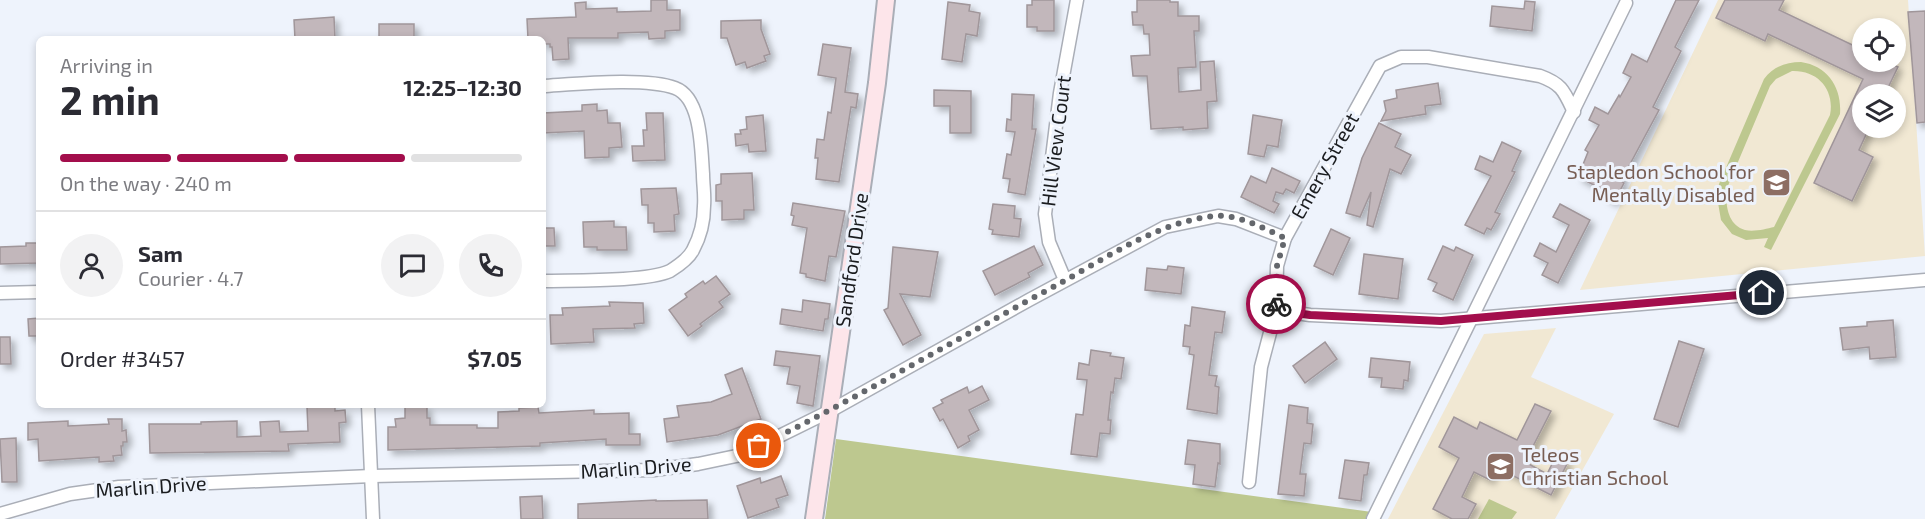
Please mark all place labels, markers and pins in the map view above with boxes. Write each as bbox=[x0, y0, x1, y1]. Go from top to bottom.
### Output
place label: Stapledon School for Mentally Disabled bbox=[1566, 159, 1755, 206]
school or university icon: Stapledon School for Mentally Disabled bbox=[1760, 167, 1792, 199]
pin bbox=[1736, 267, 1787, 318]
pin bbox=[733, 420, 784, 471]
place label: Teleos Christian School bbox=[1521, 442, 1668, 489]
school or university icon: Teleos Christian School bbox=[1484, 451, 1516, 483]

